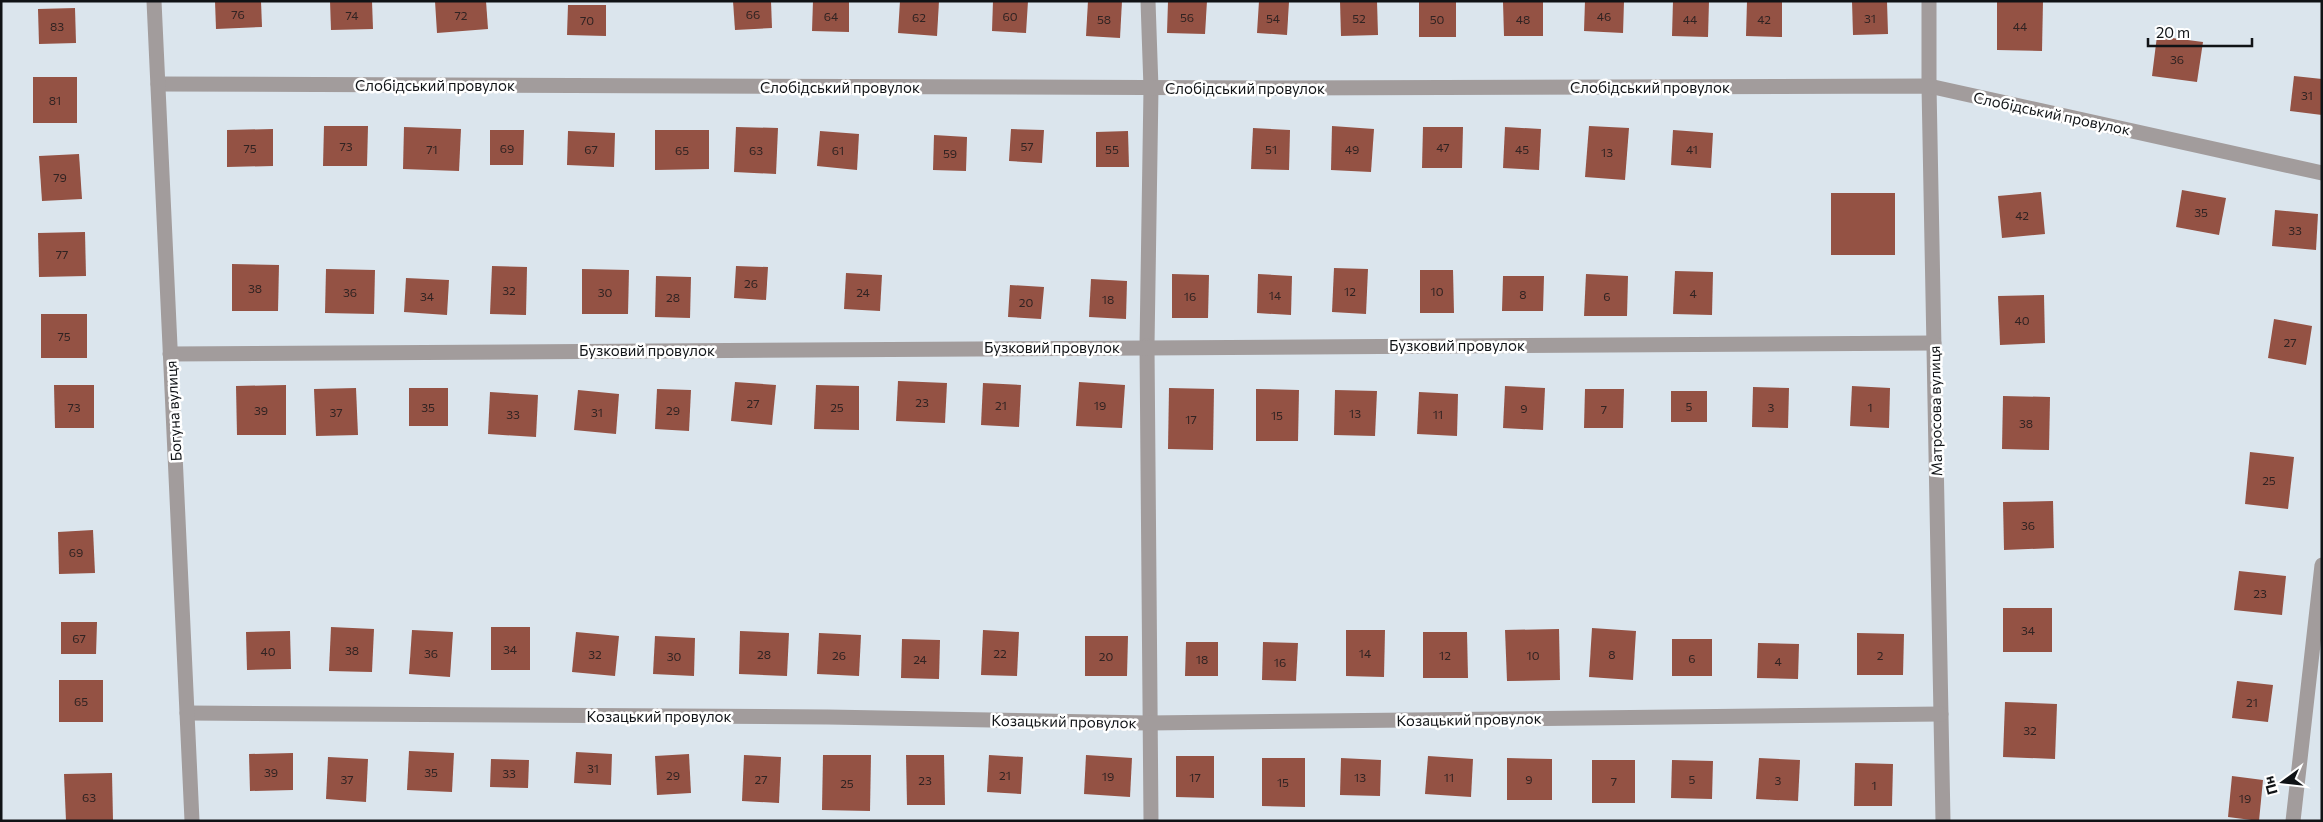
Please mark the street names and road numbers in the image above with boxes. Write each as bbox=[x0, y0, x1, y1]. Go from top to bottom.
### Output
street label: Слобідський провулок bbox=[355, 76, 515, 94]
street label: Слобідський провулок bbox=[760, 78, 920, 96]
street label: Слобідський провулок bbox=[1570, 78, 1730, 96]
street label: Слобідський провулок bbox=[1165, 79, 1325, 97]
street label: Слобідський провулок bbox=[1972, 88, 2132, 138]
street label: Бузковий провулок bbox=[1389, 336, 1525, 354]
street label: Бузковий провулок bbox=[984, 338, 1120, 356]
street label: Бузковий провулок bbox=[579, 341, 715, 359]
street label: Матросова вулиця bbox=[1925, 345, 1945, 477]
street label: Богуна вулиця bbox=[161, 360, 185, 462]
street label: Козацький провулок bbox=[586, 707, 732, 725]
street label: Козацький провулок bbox=[1396, 709, 1542, 729]
street label: Козацький провулок bbox=[991, 711, 1137, 731]

